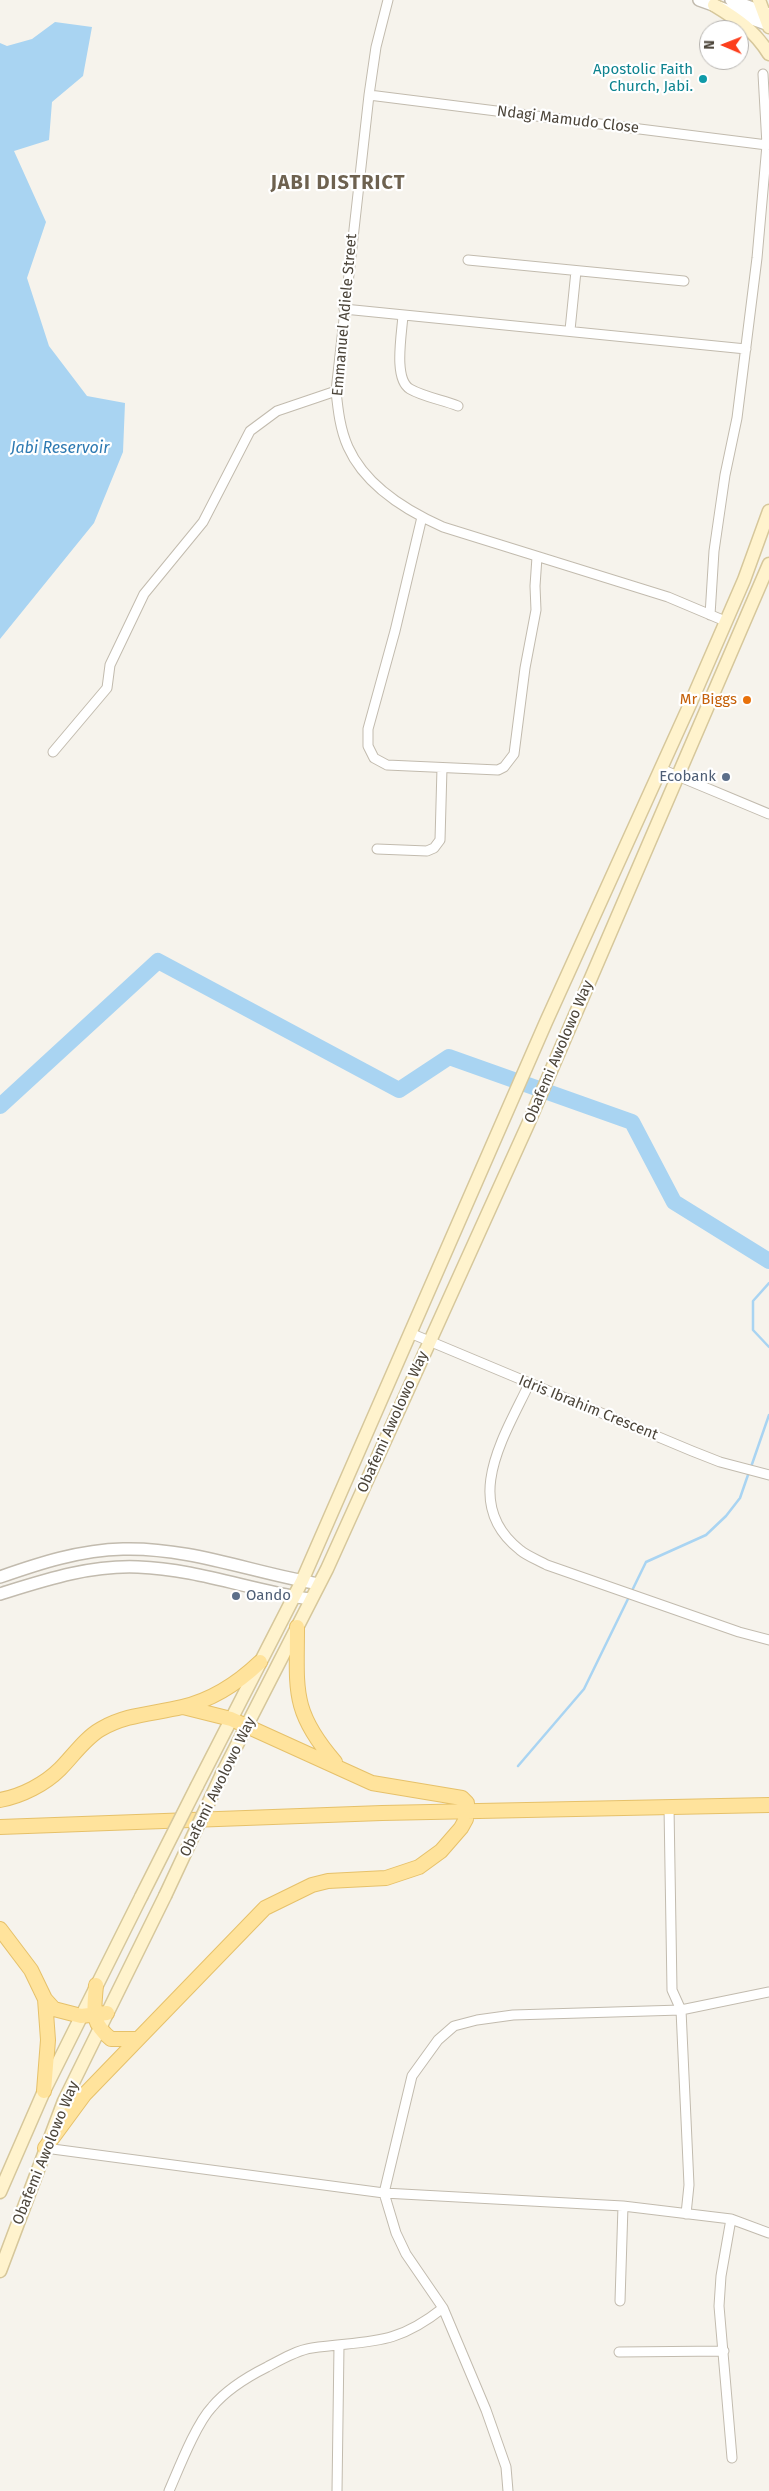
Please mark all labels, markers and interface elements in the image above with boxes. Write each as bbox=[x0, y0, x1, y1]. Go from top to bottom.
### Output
north arrow bbox=[699, 20, 749, 70]
text: N bbox=[701, 40, 718, 50]
place label: Apostolic Faith Church, Jabi. bbox=[593, 61, 693, 96]
marker: Apostolic Faith Church, Jabi. bbox=[697, 73, 709, 85]
street label: Ndagi Mamudo Close bbox=[496, 102, 640, 138]
district label: JABI DISTRICT bbox=[269, 171, 407, 195]
street label: Emmanuel Adiele Street bbox=[329, 233, 361, 397]
water label: Jabi Reservoir bbox=[11, 439, 109, 459]
place label: Mr Biggs bbox=[680, 691, 737, 709]
marker: Mr Biggs bbox=[741, 694, 753, 706]
place label: Ecobank bbox=[659, 768, 716, 786]
marker: Ecobank bbox=[720, 771, 732, 783]
street label: Obafemi Awolowo Way bbox=[521, 978, 597, 1126]
street label: Obafemi Awolowo Way bbox=[354, 1348, 432, 1496]
street label: Idris Ibrahim Crescent bbox=[516, 1372, 660, 1444]
place label: Oando bbox=[246, 1587, 291, 1605]
marker: Oando bbox=[230, 1590, 242, 1602]
street label: Obafemi Awolowo Way bbox=[176, 1714, 260, 1860]
street label: Obafemi Awolowo Way bbox=[9, 2079, 83, 2227]

